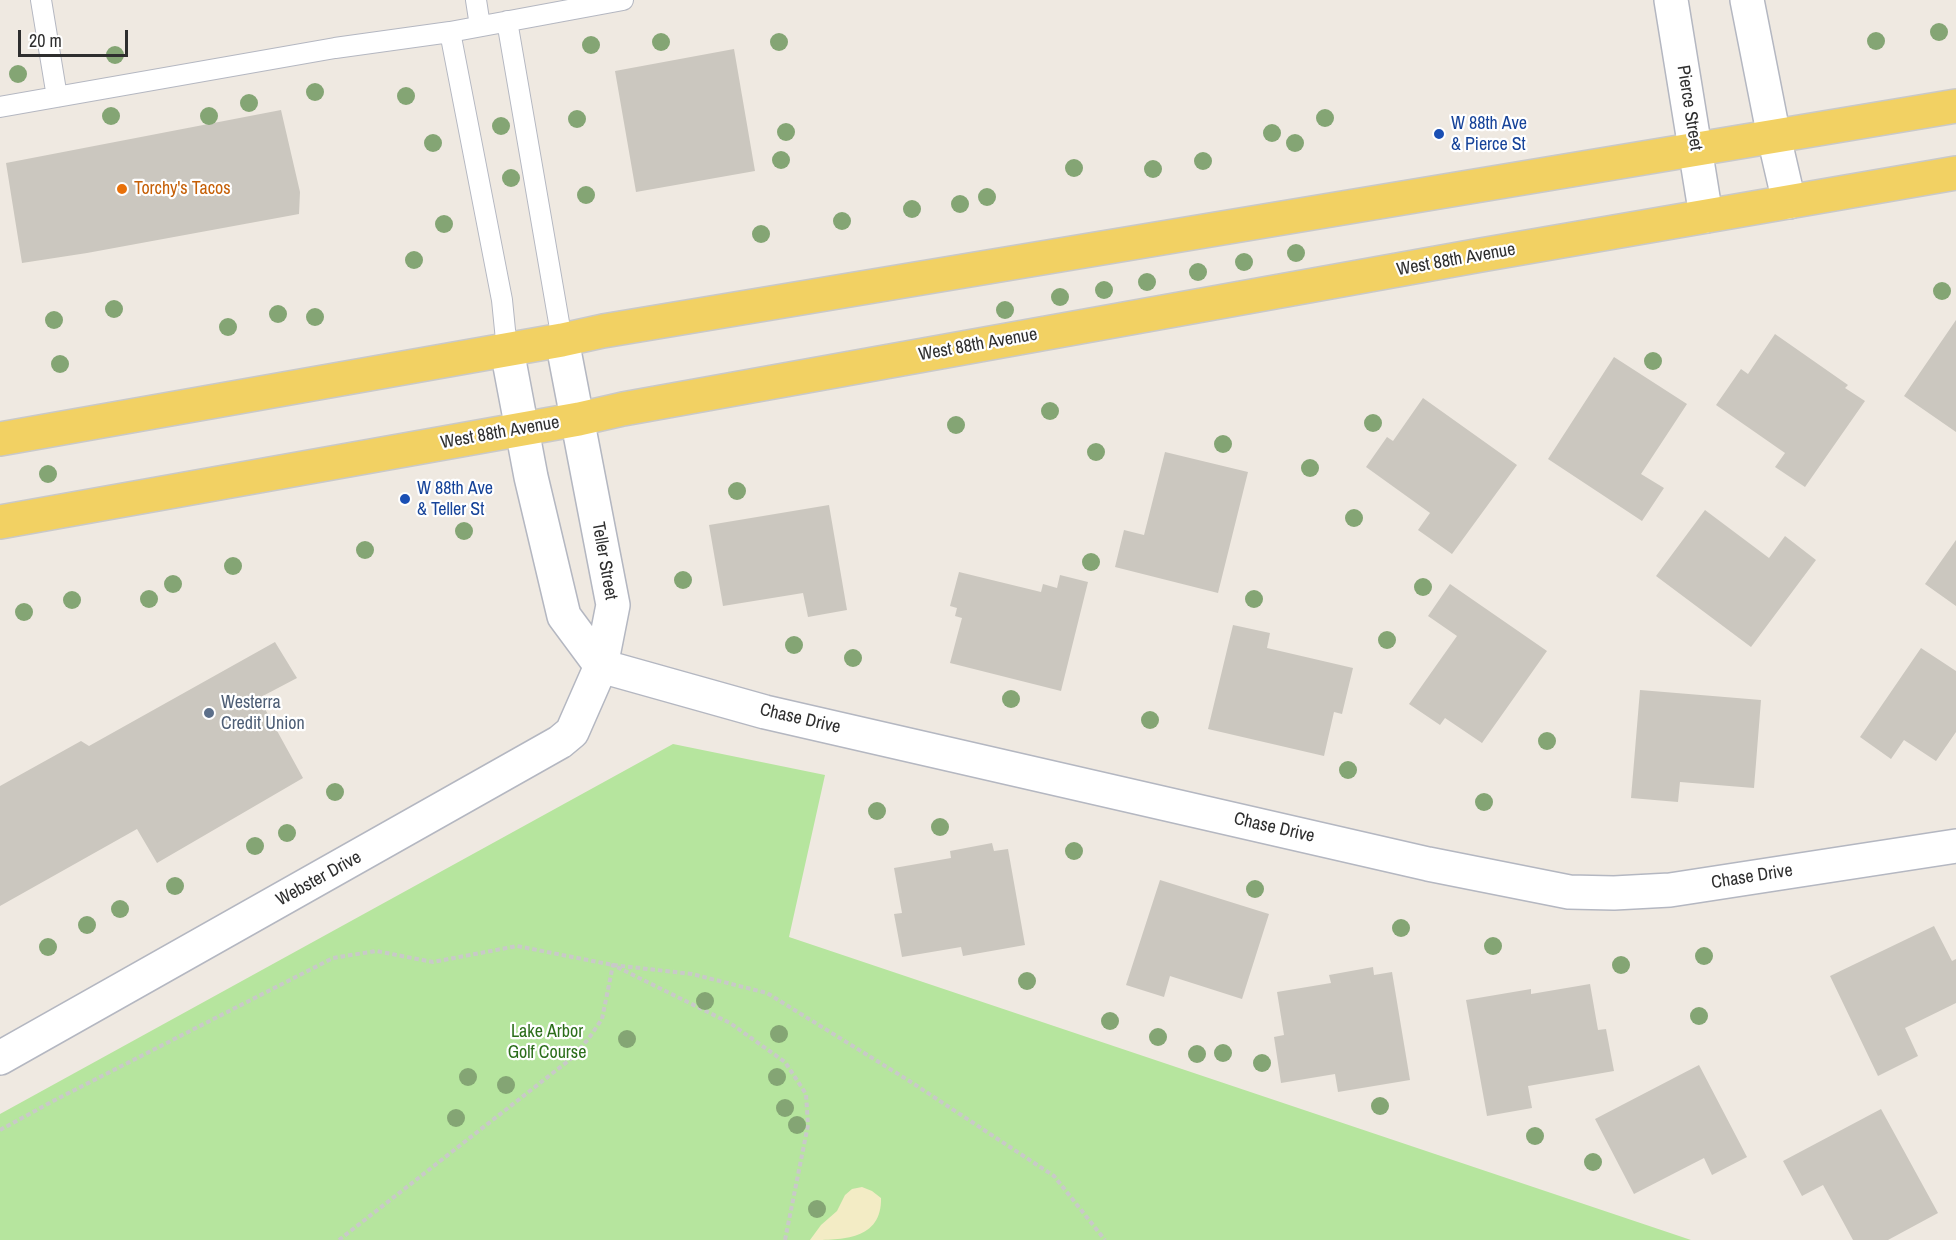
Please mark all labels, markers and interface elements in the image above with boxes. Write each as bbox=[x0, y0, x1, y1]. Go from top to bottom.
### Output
scale bar bbox=[21, 18, 130, 56]
text: 20 m bbox=[29, 28, 62, 53]
street label: Pierce Street bbox=[1672, 64, 1706, 152]
place label: W 88th Ave & Pierce St bbox=[1451, 113, 1527, 156]
marker: W 88th Ave & Pierce St bbox=[1432, 127, 1446, 141]
place label: Torchy's Tacos bbox=[134, 178, 231, 200]
marker: Torchy's Tacos bbox=[115, 182, 129, 196]
street label: West 88th Avenue bbox=[1395, 239, 1517, 281]
street label: West 88th Avenue bbox=[917, 324, 1039, 366]
street label: West 88th Avenue bbox=[439, 412, 561, 454]
place label: W 88th Ave & Teller St bbox=[417, 478, 493, 520]
marker: W 88th Ave & Teller St bbox=[398, 492, 412, 506]
street label: Teller Street bbox=[587, 520, 621, 602]
place label: Westerra Credit Union bbox=[221, 692, 305, 734]
street label: Chase Drive bbox=[758, 699, 842, 739]
marker: Westerra Credit Union bbox=[202, 706, 216, 720]
street label: Chase Drive bbox=[1232, 808, 1316, 848]
street label: Webster Drive bbox=[273, 847, 365, 911]
street label: Chase Drive bbox=[1710, 860, 1794, 894]
park label: Lake Arbor Golf Course bbox=[508, 1021, 586, 1064]

